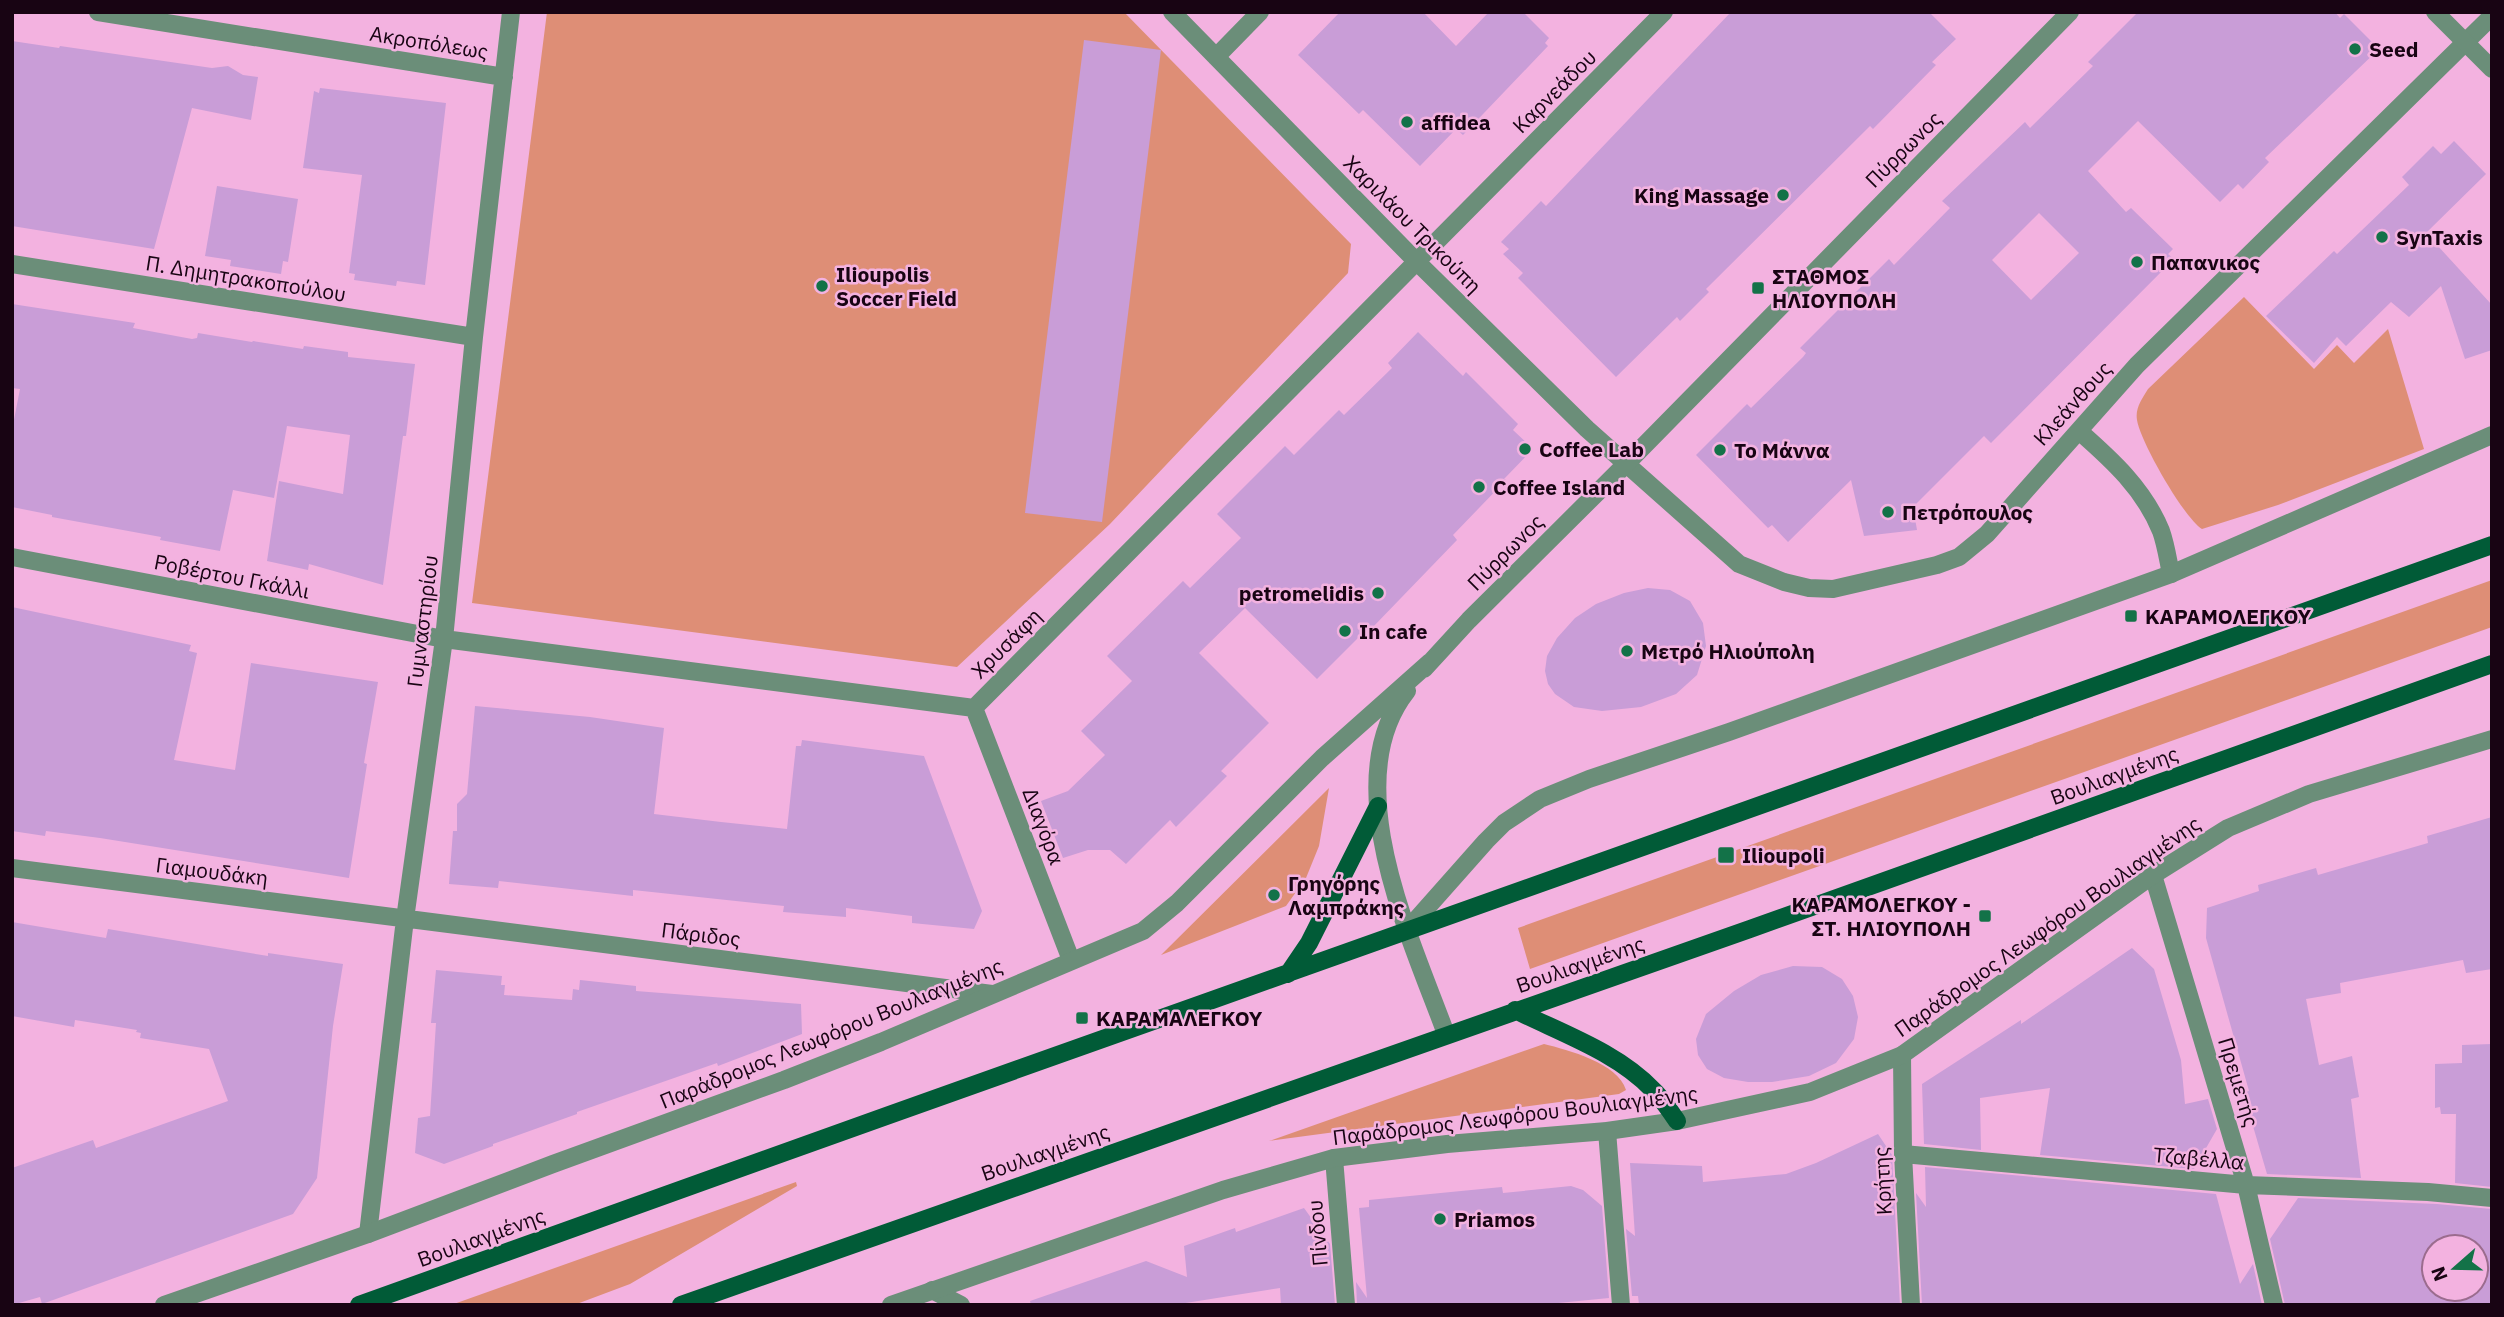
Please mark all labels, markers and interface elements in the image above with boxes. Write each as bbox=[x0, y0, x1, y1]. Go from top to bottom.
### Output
street label: Ακροπόλεως bbox=[368, 19, 490, 65]
place label: Seed bbox=[2369, 35, 2418, 63]
marker: Seed bbox=[2347, 41, 2363, 57]
street label: Καρνεάδου bbox=[1506, 43, 1602, 139]
street label: Πύρρωνος bbox=[1859, 105, 1947, 193]
place label: affidea bbox=[1421, 108, 1491, 136]
marker: affidea bbox=[1399, 114, 1415, 130]
street label: Χαριλάου Τρικούπη bbox=[1338, 149, 1488, 299]
place label: King Massage bbox=[1634, 181, 1769, 209]
marker: King Massage bbox=[1775, 187, 1791, 203]
place label: SynTaxis bbox=[2396, 223, 2483, 251]
marker: SynTaxis bbox=[2374, 229, 2390, 245]
street label: Π. Δημητρακοπούλου bbox=[144, 248, 348, 308]
place label: Παπανικος bbox=[2151, 248, 2260, 276]
marker: Παπανικος bbox=[2129, 254, 2145, 270]
place label: Ilioupolis Soccer Field bbox=[836, 260, 957, 312]
place label: ΣΤΑΘΜΟΣ ΗΛΙΟΥΠΟΛΗ bbox=[1772, 262, 1897, 314]
marker: Ilioupolis Soccer Field bbox=[814, 278, 830, 294]
marker: ΣΤΑΘΜΟΣ ΗΛΙΟΥΠΟΛΗ bbox=[1750, 280, 1766, 296]
street label: Κλεάνθους bbox=[2027, 355, 2117, 451]
place label: Coffee Lab bbox=[1539, 435, 1644, 463]
place label: Το Μάννα bbox=[1734, 436, 1830, 464]
marker: Coffee Lab bbox=[1517, 441, 1533, 457]
marker: Το Μάννα bbox=[1712, 442, 1728, 458]
place label: Coffee Island bbox=[1493, 473, 1625, 501]
marker: Coffee Island bbox=[1471, 479, 1487, 495]
place label: Πετρόπουλος bbox=[1902, 498, 2033, 526]
marker: Πετρόπουλος bbox=[1880, 504, 1896, 520]
street label: Πύρρωνος bbox=[1461, 508, 1549, 596]
street label: Ροβέρτου Γκάλλι bbox=[152, 547, 312, 605]
street label: Γυμναστηρίου bbox=[400, 553, 444, 689]
place label: petromelidis bbox=[1239, 579, 1364, 607]
marker: petromelidis bbox=[1370, 585, 1386, 601]
street label: Χρυσάφη bbox=[965, 602, 1047, 684]
place label: ΚΑΡΑΜΟΛΕΓΚΟΥ bbox=[2145, 602, 2312, 630]
marker: ΚΑΡΑΜΟΛΕΓΚΟΥ bbox=[2123, 608, 2139, 624]
place label: In cafe bbox=[1359, 617, 1428, 645]
marker: In cafe bbox=[1337, 623, 1353, 639]
place label: Μετρό Ηλιούπολη bbox=[1641, 637, 1815, 665]
marker: Μετρό Ηλιούπολη bbox=[1619, 643, 1635, 659]
street label: Βουλιαγμένης bbox=[2046, 739, 2182, 811]
street label: Διαγόρα bbox=[1017, 783, 1071, 869]
street label: Παράδρομος Λεωφόρου Βουλιαγμένης bbox=[1888, 809, 2206, 1043]
place label: Ilioupoli bbox=[1742, 841, 1825, 869]
marker: Ilioupoli bbox=[1716, 845, 1736, 865]
street label: Γιαμουδάκη bbox=[154, 850, 270, 892]
place label: Γρηγόρης Λαμπράκης bbox=[1288, 869, 1405, 921]
marker: Γρηγόρης Λαμπράκης bbox=[1266, 887, 1282, 903]
place label: ΚΑΡΑΜΟΛΕΓΚΟΥ - ΣΤ. ΗΛΙΟΥΠΟΛΗ bbox=[1791, 890, 1971, 942]
marker: ΚΑΡΑΜΟΛΕΓΚΟΥ - ΣΤ. ΗΛΙΟΥΠΟΛΗ bbox=[1977, 908, 1993, 924]
street label: Πάριδος bbox=[660, 915, 742, 953]
street label: Βουλιαγμένης bbox=[1512, 929, 1648, 999]
street label: Παράδρομος Λεωφόρου Βουλιαγμένης bbox=[655, 951, 1007, 1115]
place label: ΚΑΡΑΜΑΛΕΓΚΟΥ bbox=[1096, 1004, 1263, 1032]
marker: ΚΑΡΑΜΑΛΕΓΚΟΥ bbox=[1074, 1010, 1090, 1026]
street label: Πρεμετής bbox=[2212, 1034, 2266, 1130]
street label: Παράδρομος Λεωφόρου Βουλιαγμένης bbox=[1331, 1079, 1699, 1151]
street label: Βουλιαγμένης bbox=[977, 1117, 1113, 1187]
street label: Τζαβέλλα bbox=[2152, 1140, 2246, 1176]
street label: Κρήτης bbox=[1866, 1146, 1898, 1216]
street label: Πίνδου bbox=[1300, 1199, 1334, 1267]
street label: Βουλιαγμένης bbox=[413, 1201, 549, 1273]
place label: Priamos bbox=[1454, 1205, 1535, 1233]
marker: Priamos bbox=[1432, 1211, 1448, 1227]
north arrow bbox=[2420, 1233, 2490, 1303]
text: N bbox=[2425, 1263, 2453, 1284]

